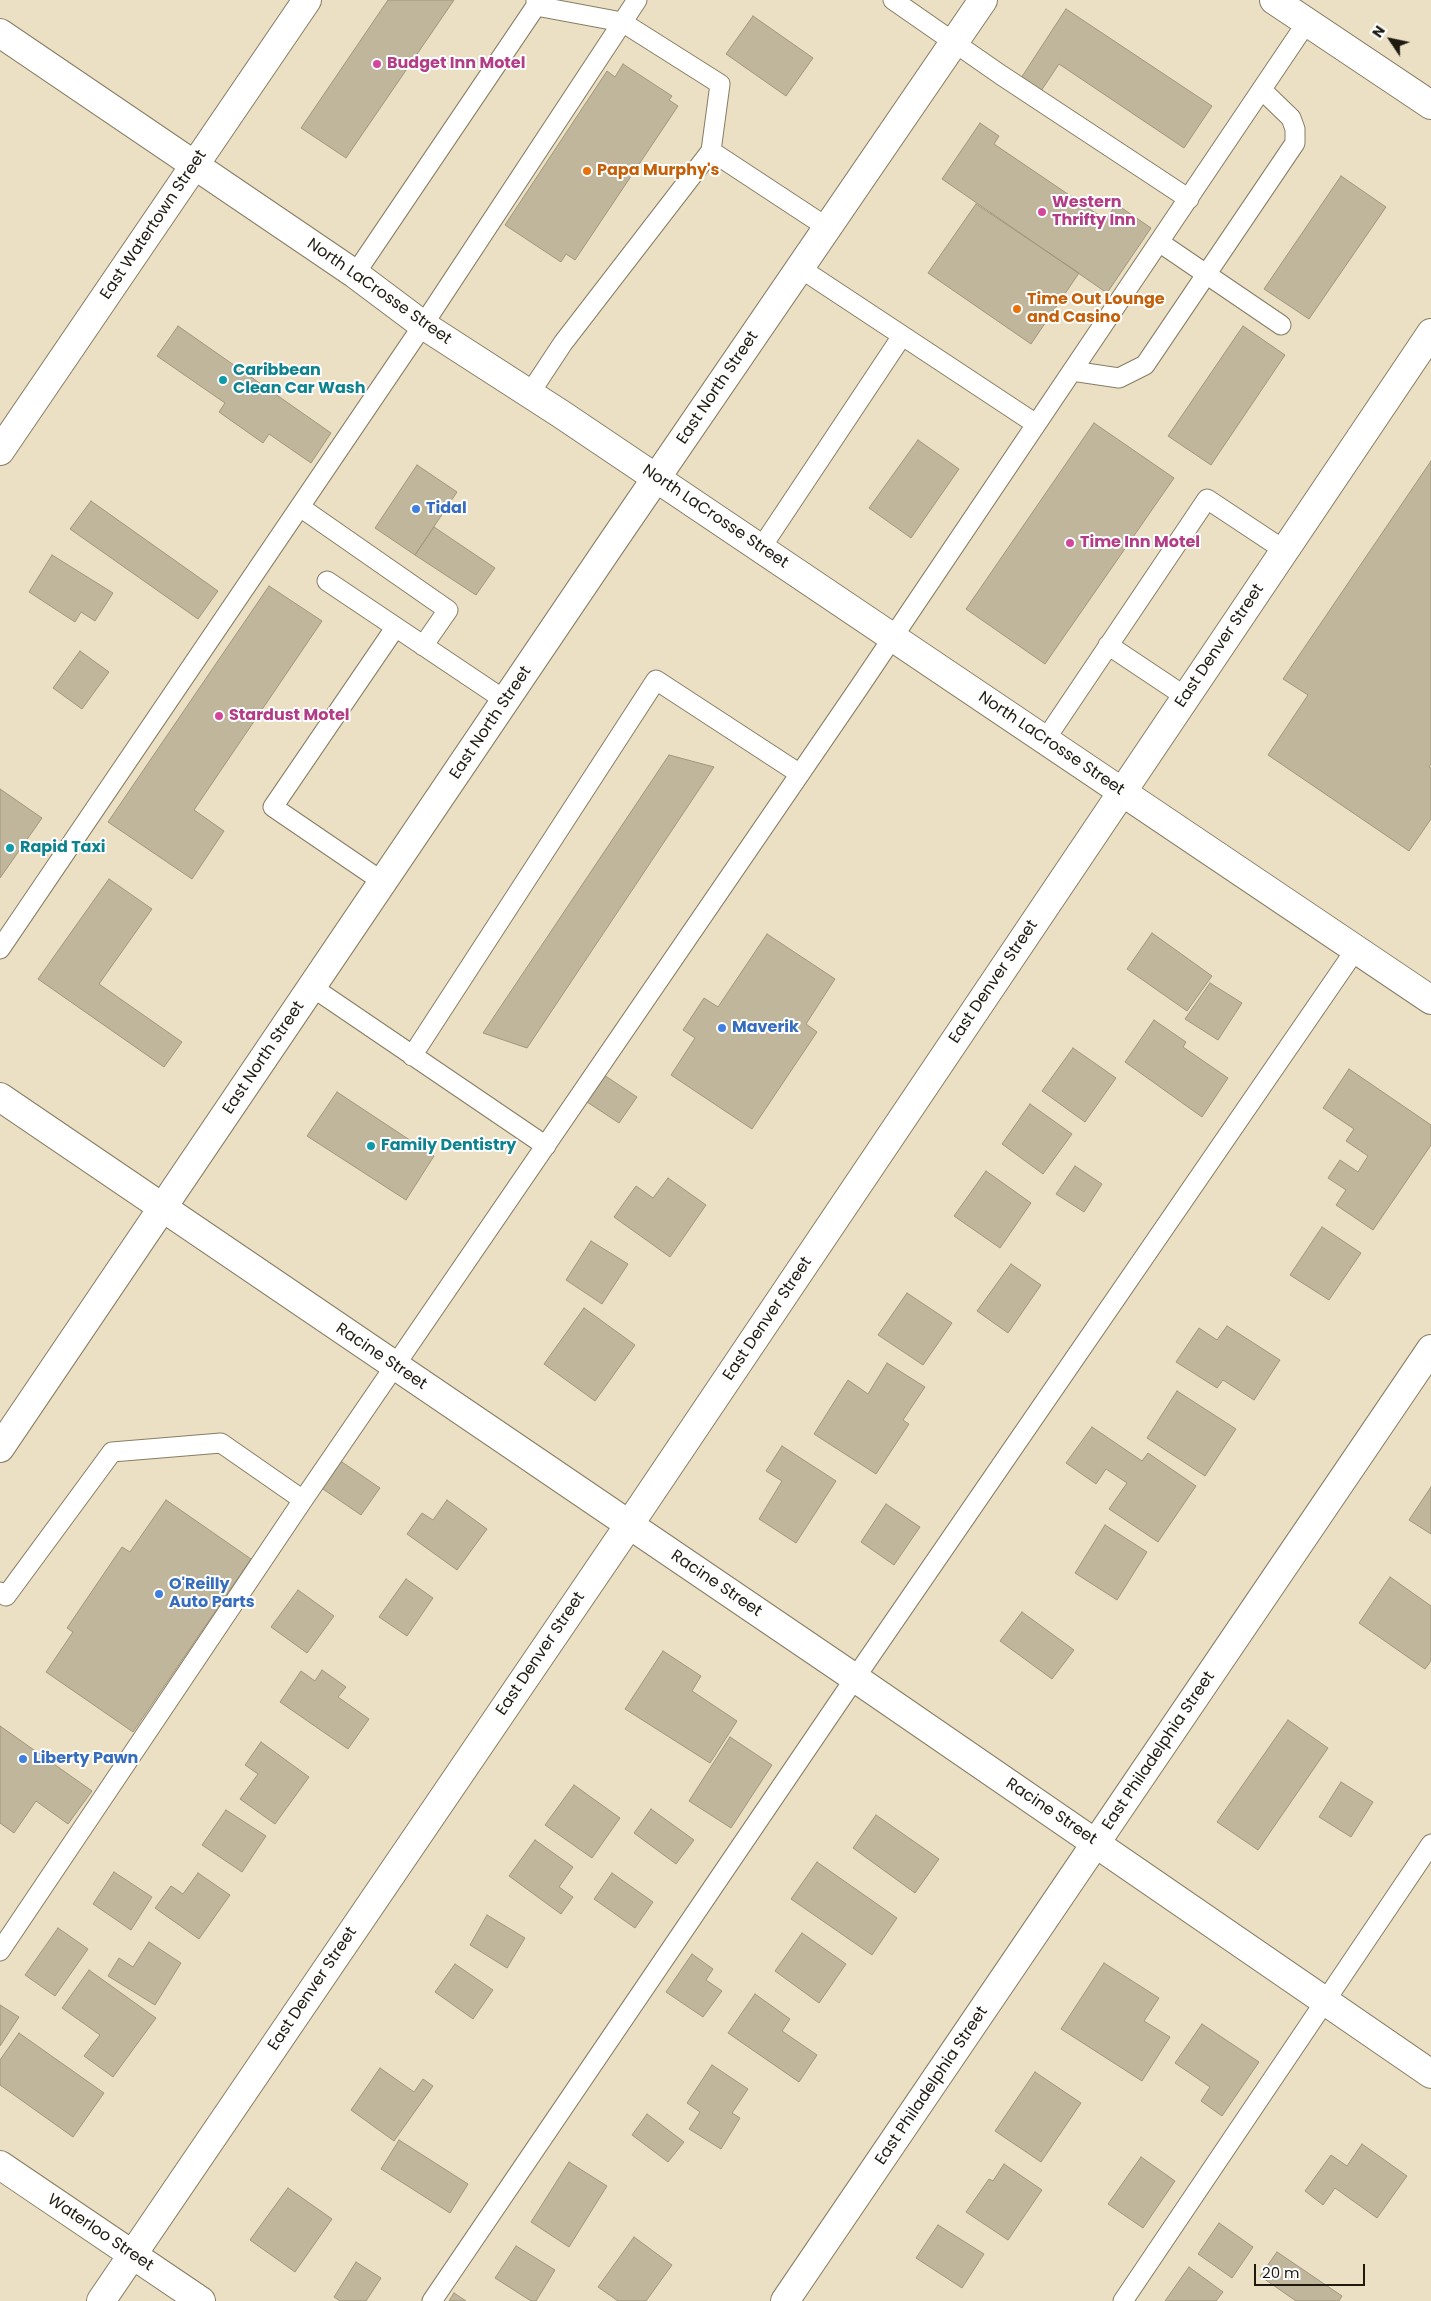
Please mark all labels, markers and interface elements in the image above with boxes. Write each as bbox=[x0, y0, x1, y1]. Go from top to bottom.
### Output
north arrow bbox=[1366, 15, 1416, 65]
text: N bbox=[1367, 22, 1390, 42]
place label: Budget Inn Motel bbox=[387, 54, 525, 74]
marker: Budget Inn Motel bbox=[371, 58, 383, 70]
street label: East Watertown Street bbox=[97, 147, 211, 303]
place label: Papa Murphy's bbox=[597, 161, 720, 181]
marker: Papa Murphy's bbox=[581, 165, 593, 177]
place label: Western Thrifty Inn bbox=[1052, 193, 1136, 231]
marker: Western Thrifty Inn bbox=[1036, 206, 1048, 218]
street label: North LaCrosse Street bbox=[303, 235, 455, 349]
place label: Time Out Lounge and Casino bbox=[1027, 290, 1165, 328]
marker: Time Out Lounge and Casino bbox=[1011, 303, 1023, 315]
street label: East North Street bbox=[673, 328, 763, 448]
place label: Caribbean Clean Car Wash bbox=[233, 361, 366, 399]
marker: Caribbean Clean Car Wash bbox=[217, 374, 229, 386]
street label: North LaCrosse Street bbox=[638, 461, 792, 573]
place label: Tidal bbox=[426, 499, 467, 519]
marker: Tidal bbox=[410, 503, 422, 515]
place label: Time Inn Motel bbox=[1080, 533, 1200, 553]
marker: Time Inn Motel bbox=[1064, 537, 1076, 549]
street label: East Denver Street bbox=[1172, 581, 1268, 711]
street label: East North Street bbox=[446, 663, 536, 783]
street label: North LaCrosse Street bbox=[974, 688, 1128, 800]
place label: Stardust Motel bbox=[229, 706, 349, 726]
marker: Stardust Motel bbox=[213, 710, 225, 722]
place label: Rapid Taxi bbox=[20, 838, 106, 858]
marker: Rapid Taxi bbox=[4, 842, 16, 854]
street label: East Denver Street bbox=[946, 917, 1042, 1047]
street label: East North Street bbox=[219, 998, 309, 1118]
place label: Maverik bbox=[732, 1018, 799, 1038]
marker: Maverik bbox=[716, 1022, 728, 1034]
place label: Family Dentistry bbox=[381, 1136, 516, 1156]
marker: Family Dentistry bbox=[365, 1140, 377, 1152]
street label: East Denver Street bbox=[720, 1254, 816, 1384]
street label: Racine Street bbox=[332, 1320, 430, 1394]
street label: Racine Street bbox=[667, 1547, 765, 1621]
place label: O'Reilly Auto Parts bbox=[169, 1575, 255, 1613]
marker: O'Reilly Auto Parts bbox=[153, 1588, 165, 1600]
street label: East Denver Street bbox=[493, 1589, 589, 1719]
street label: East Philadelphia Street bbox=[1099, 1668, 1219, 1834]
place label: Liberty Pawn bbox=[33, 1749, 138, 1769]
marker: Liberty Pawn bbox=[17, 1753, 29, 1765]
street label: Racine Street bbox=[1002, 1775, 1100, 1849]
street label: East Denver Street bbox=[265, 1924, 361, 2054]
street label: East Philadelphia Street bbox=[872, 2003, 992, 2169]
street label: Waterloo Street bbox=[43, 2190, 157, 2276]
scale bar bbox=[1256, 2254, 1367, 2286]
text: 20 m bbox=[1262, 2262, 1300, 2283]

